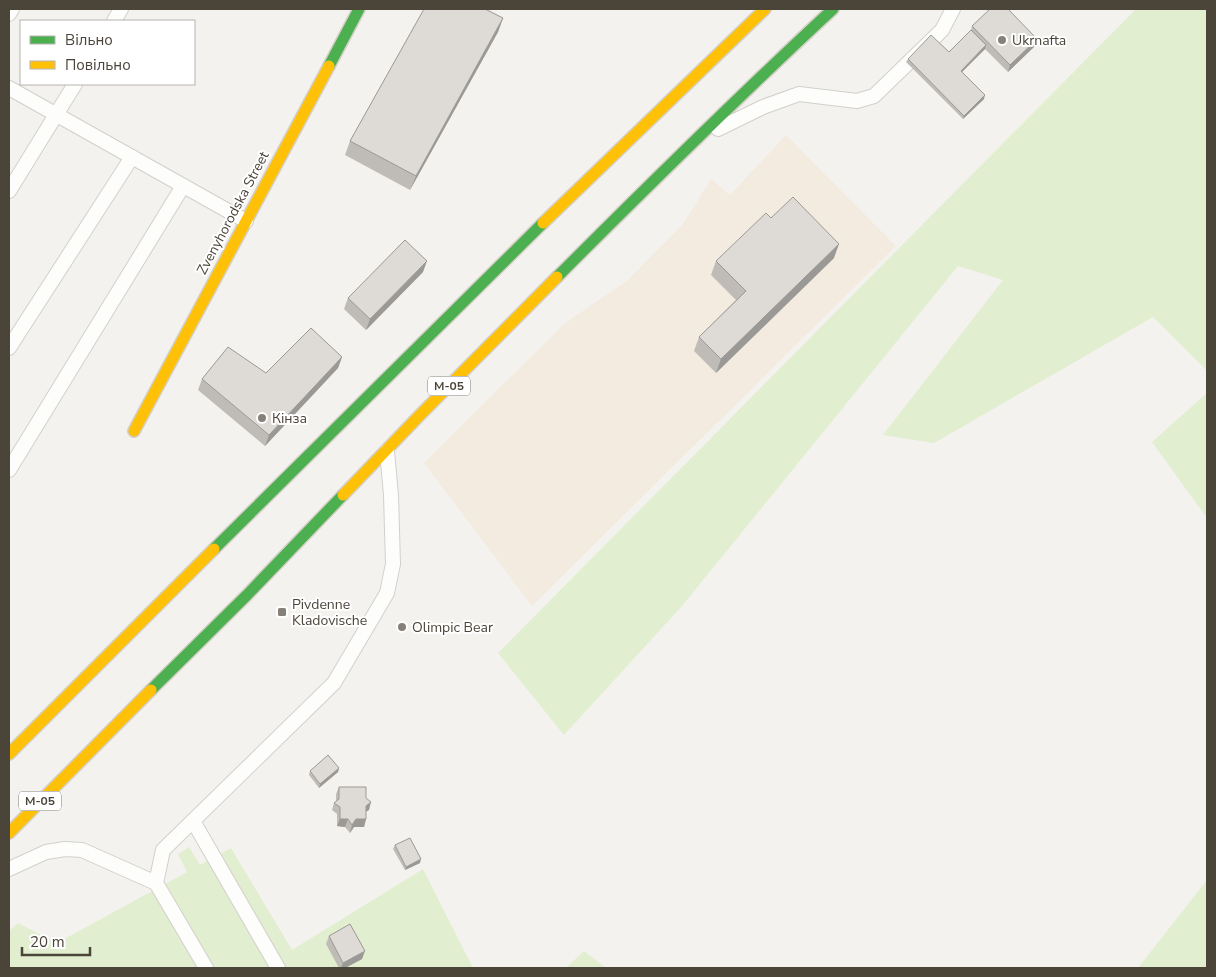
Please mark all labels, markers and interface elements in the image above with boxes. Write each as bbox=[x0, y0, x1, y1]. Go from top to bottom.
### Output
legend bbox=[20, 20, 195, 85]
text: Вільно bbox=[65, 30, 113, 50]
place label: Ukrnafta bbox=[1012, 31, 1066, 50]
marker: Ukrnafta bbox=[996, 34, 1008, 46]
text: Повільно bbox=[65, 55, 131, 75]
street label: Zvenyhorodska Street bbox=[192, 148, 274, 278]
road number: М-05 bbox=[428, 376, 470, 396]
place label: Кінза bbox=[272, 409, 307, 428]
marker: Кінза bbox=[256, 412, 268, 424]
place label: Pivdenne Kladovische bbox=[292, 595, 367, 630]
marker: Pivdenne Kladovische bbox=[276, 606, 288, 618]
place label: Olimpic Bear bbox=[412, 618, 493, 637]
marker: Olimpic Bear bbox=[396, 621, 408, 633]
road number: М-05 bbox=[19, 791, 61, 810]
scale bar bbox=[22, 924, 90, 956]
text: 20 m bbox=[30, 932, 65, 952]

